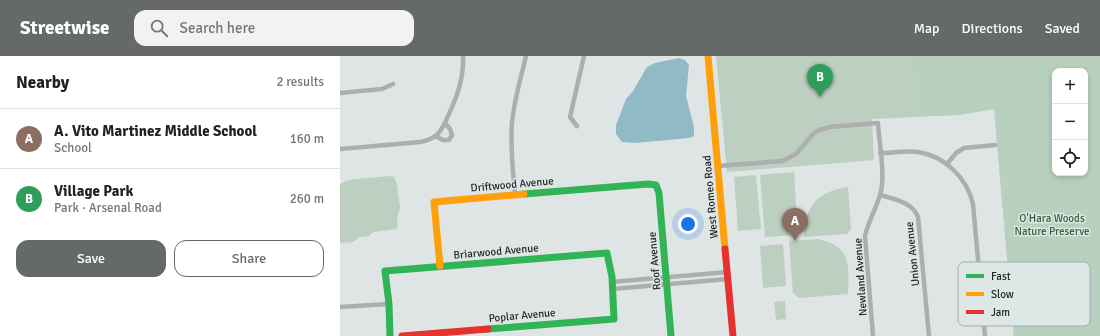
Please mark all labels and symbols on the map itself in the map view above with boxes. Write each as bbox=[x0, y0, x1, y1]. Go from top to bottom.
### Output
pin: B bbox=[807, 64, 833, 97]
street label: West Romeo Road bbox=[700, 155, 721, 239]
street label: Driftwood Avenue bbox=[470, 174, 554, 195]
pin: A bbox=[782, 208, 808, 241]
park label: O'Hara Woods Nature Preserve bbox=[1014, 212, 1090, 238]
your location bbox=[678, 214, 698, 234]
street label: Union Avenue bbox=[903, 221, 922, 287]
street label: Roof Avenue bbox=[645, 231, 664, 291]
street label: Newland Avenue bbox=[851, 237, 870, 316]
street label: Briarwood Avenue bbox=[453, 241, 539, 262]
legend bbox=[958, 262, 1090, 326]
text: Fast bbox=[991, 270, 1011, 283]
text: Slow bbox=[991, 288, 1014, 301]
street label: Poplar Avenue bbox=[488, 306, 556, 325]
text: Jam bbox=[991, 306, 1010, 319]

